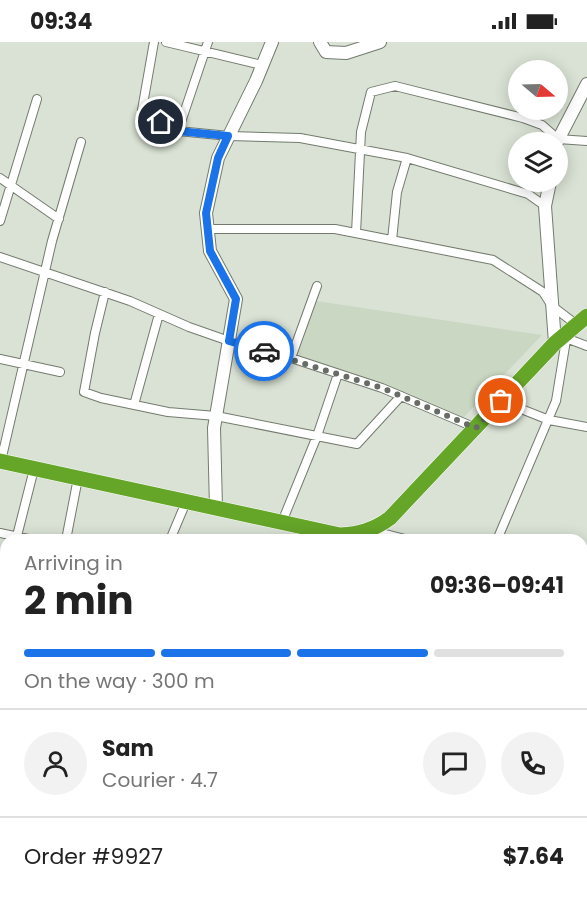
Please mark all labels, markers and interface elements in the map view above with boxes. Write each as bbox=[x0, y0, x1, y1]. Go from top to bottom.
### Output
text: 09:34 bbox=[30, 6, 92, 37]
north arrow bbox=[508, 60, 568, 120]
map controls bbox=[508, 60, 568, 192]
pin bbox=[135, 96, 186, 147]
icon: home bbox=[144, 105, 177, 138]
button: layers bbox=[508, 132, 568, 192]
courier bbox=[234, 321, 294, 381]
icon: car bbox=[248, 335, 281, 368]
pin bbox=[475, 375, 526, 426]
icon: bag bbox=[484, 384, 517, 417]
text: Arriving in bbox=[24, 549, 123, 577]
text: 09:36–09:41 bbox=[430, 570, 564, 601]
text: 2 min bbox=[24, 573, 134, 628]
text: On the way · 300 m bbox=[24, 667, 215, 695]
button: person bbox=[24, 732, 87, 795]
button: chat bbox=[423, 732, 486, 795]
button: phone bbox=[501, 732, 564, 795]
text: Sam bbox=[102, 733, 154, 764]
text: Courier · 4.7 bbox=[102, 766, 218, 794]
text: Order #9927 bbox=[24, 841, 163, 872]
text: $7.64 bbox=[503, 841, 564, 872]

